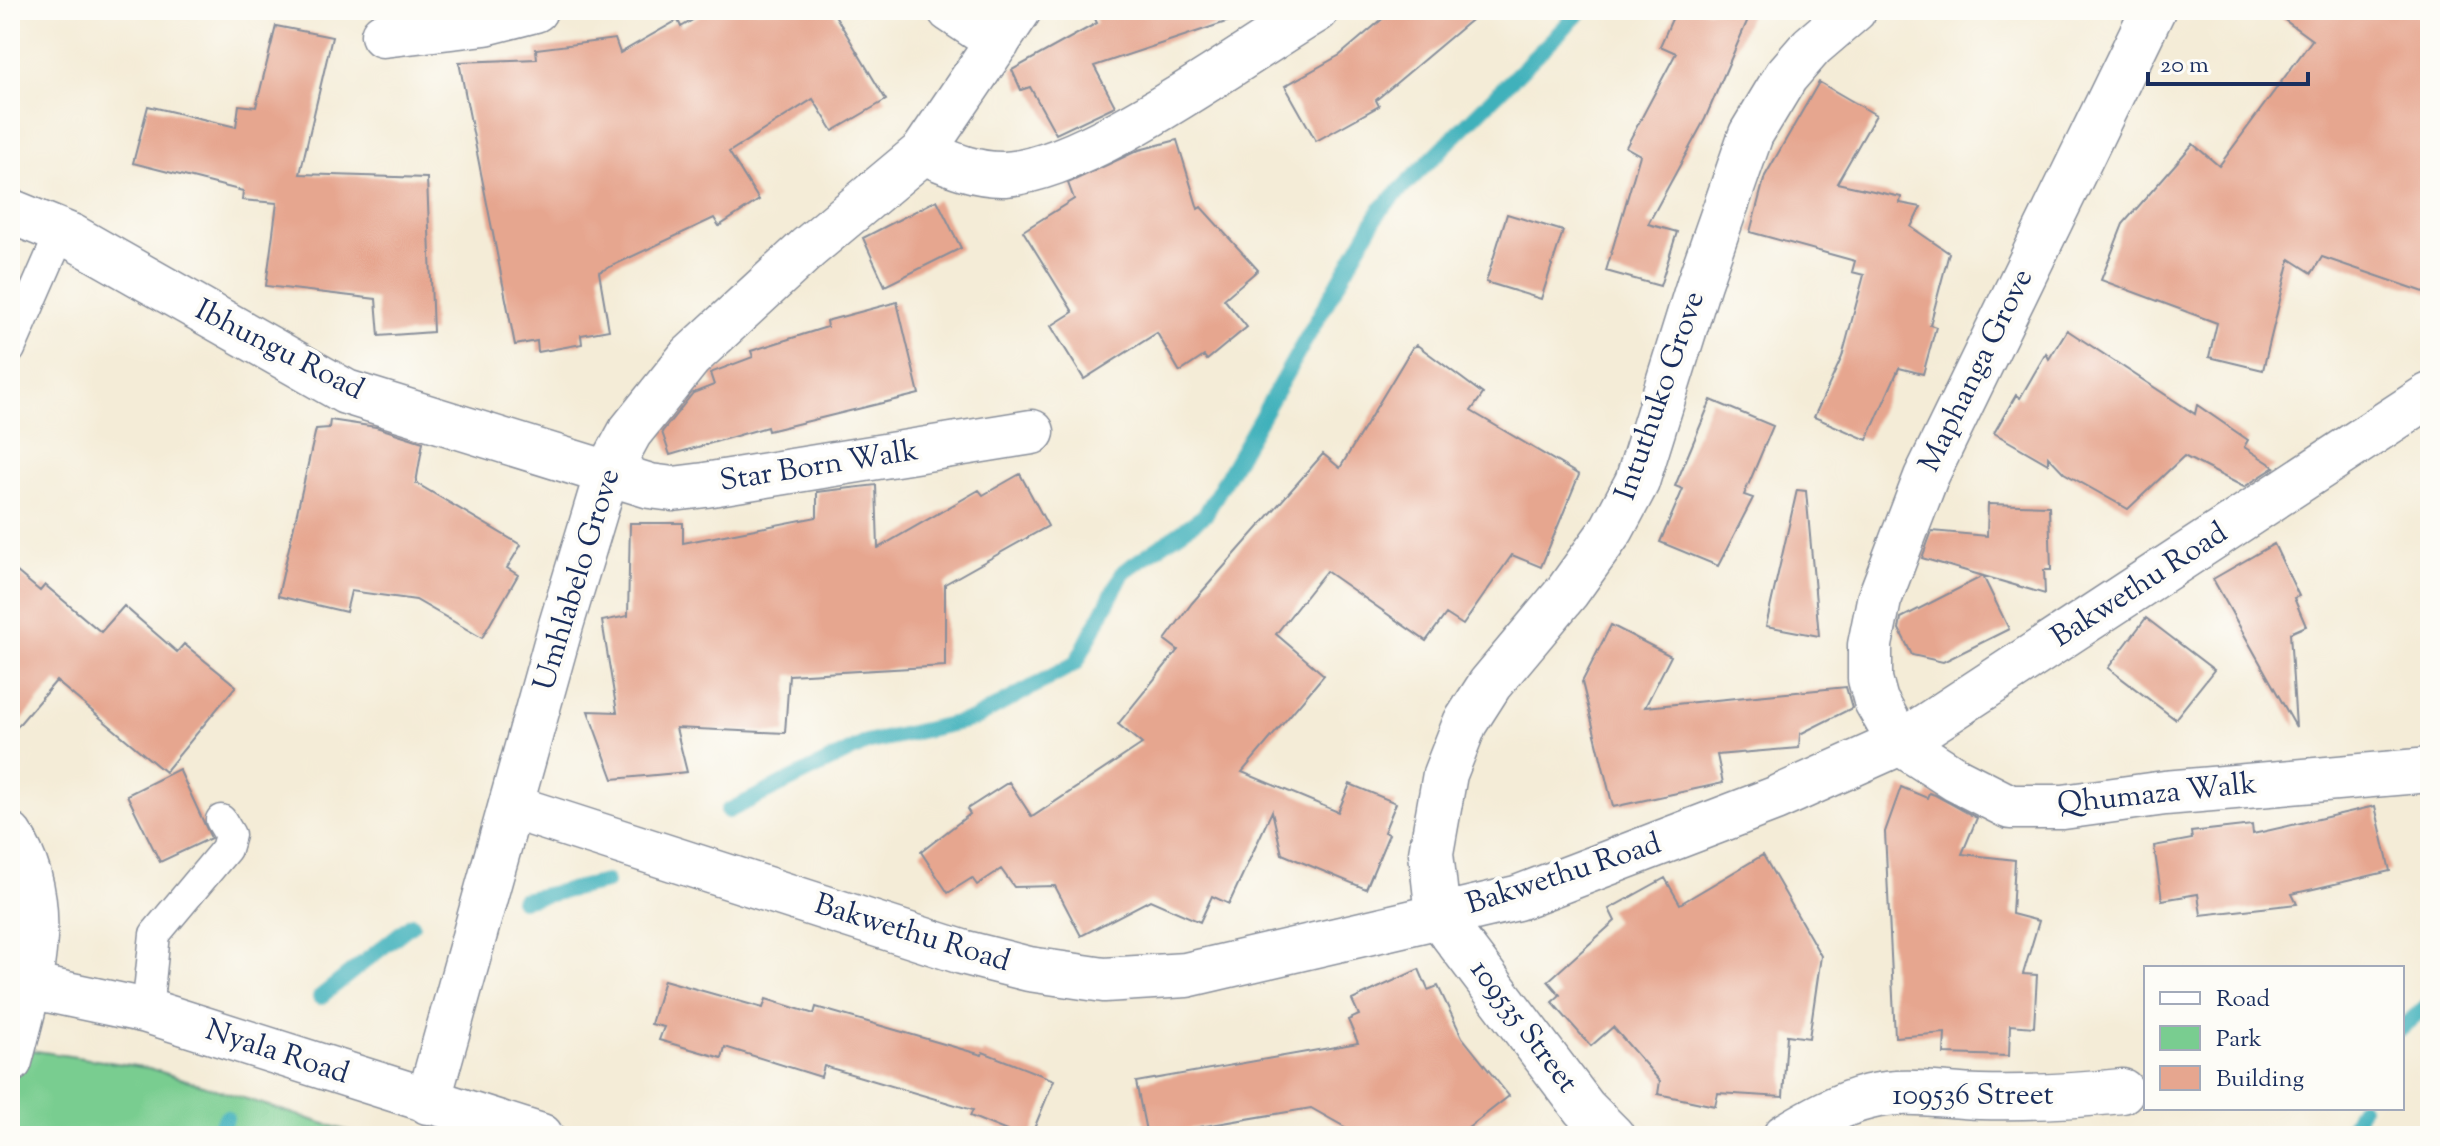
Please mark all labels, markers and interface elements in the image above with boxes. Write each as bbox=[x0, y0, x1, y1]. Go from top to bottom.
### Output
scale bar bbox=[2148, 36, 2308, 86]
text: 20 m bbox=[2160, 49, 2209, 83]
street label: Maphanga Grove bbox=[1909, 262, 2045, 480]
street label: Intuthuko Grove bbox=[1605, 286, 1717, 506]
street label: Ibhungu Road bbox=[187, 290, 371, 412]
street label: Star Born Walk bbox=[717, 430, 921, 504]
street label: Umhlabelo Grove bbox=[524, 464, 632, 696]
street label: Bakwethu Road bbox=[2043, 513, 2237, 659]
street label: Qhumaza Walk bbox=[2055, 763, 2259, 827]
street label: Bakwethu Road bbox=[1461, 823, 1667, 927]
street label: Bakwethu Road bbox=[809, 884, 1015, 984]
street label: 109535 Street bbox=[1459, 951, 1587, 1103]
legend bbox=[2144, 966, 2404, 1110]
text: Road bbox=[2216, 983, 2270, 1017]
street label: Nyala Road bbox=[200, 1010, 354, 1096]
text: Park bbox=[2216, 1023, 2262, 1057]
text: Building bbox=[2216, 1063, 2305, 1097]
street label: 109536 Street bbox=[1892, 1075, 2054, 1118]

